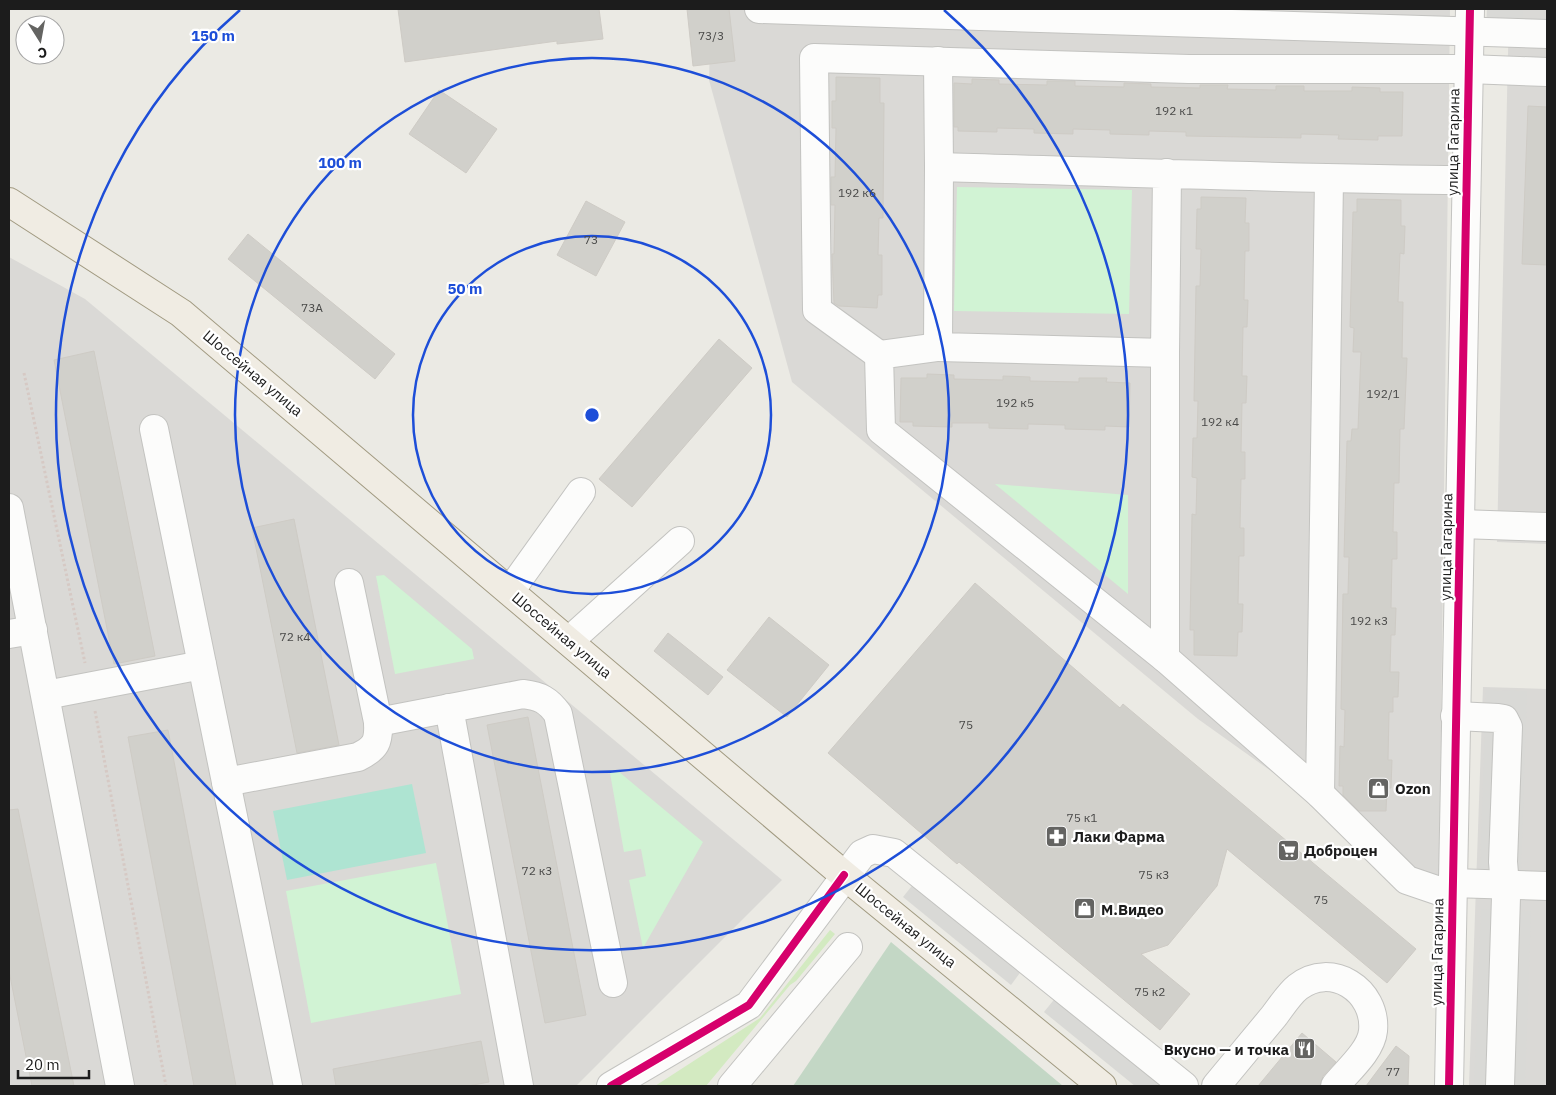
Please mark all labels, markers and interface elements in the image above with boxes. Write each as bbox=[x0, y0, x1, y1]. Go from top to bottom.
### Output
north arrow bbox=[15, 15, 65, 65]
text: 150 m bbox=[191, 26, 235, 45]
house number: 73/3 bbox=[698, 28, 724, 43]
text: С bbox=[36, 43, 49, 62]
street label: улица Гагарина bbox=[1443, 88, 1463, 196]
house number: 192 к1 bbox=[1155, 103, 1193, 118]
text: 100 m bbox=[318, 153, 362, 172]
house number: 192 к6 bbox=[838, 185, 876, 200]
house number: 73 bbox=[584, 232, 598, 247]
text: 50 m bbox=[448, 279, 482, 298]
house number: 73А bbox=[301, 300, 323, 315]
street label: Шоссейная улица bbox=[199, 326, 307, 420]
house number: 192/1 bbox=[1366, 386, 1400, 401]
house number: 192 к5 bbox=[996, 395, 1034, 410]
centre of rings bbox=[583, 406, 601, 424]
house number: 192 к4 bbox=[1201, 414, 1239, 429]
street label: улица Гагарина bbox=[1436, 493, 1456, 601]
street label: Шоссейная улица bbox=[508, 588, 616, 682]
house number: 192 к3 bbox=[1350, 613, 1388, 628]
house number: 72 к4 bbox=[279, 629, 311, 644]
house number: 75 bbox=[959, 717, 973, 732]
shop icon: Ozon bbox=[1367, 776, 1391, 800]
place label: Ozon bbox=[1395, 779, 1431, 798]
house number: 75 к1 bbox=[1066, 810, 1098, 825]
pharmacy icon: Лаки Фарма bbox=[1045, 824, 1069, 848]
place label: Лаки Фарма bbox=[1073, 827, 1165, 846]
supermarket icon: Доброцен bbox=[1276, 838, 1300, 862]
place label: Доброцен bbox=[1304, 841, 1378, 860]
house number: 72 к3 bbox=[521, 863, 553, 878]
house number: 75 к3 bbox=[1138, 867, 1170, 882]
street label: Шоссейная улица bbox=[852, 878, 960, 972]
house number: 75 bbox=[1314, 892, 1328, 907]
shop icon: М.Видео bbox=[1073, 897, 1097, 921]
street label: улица Гагарина bbox=[1427, 898, 1447, 1006]
place label: М.Видео bbox=[1101, 900, 1164, 919]
house number: 75 к2 bbox=[1134, 984, 1166, 999]
restaurant icon: Вкусно — и точка bbox=[1293, 1037, 1317, 1061]
place label: Вкусно — и точка bbox=[1164, 1040, 1289, 1059]
scale bar bbox=[18, 1048, 89, 1080]
text: 20 m bbox=[25, 1055, 60, 1074]
house number: 77 bbox=[1386, 1064, 1400, 1079]

